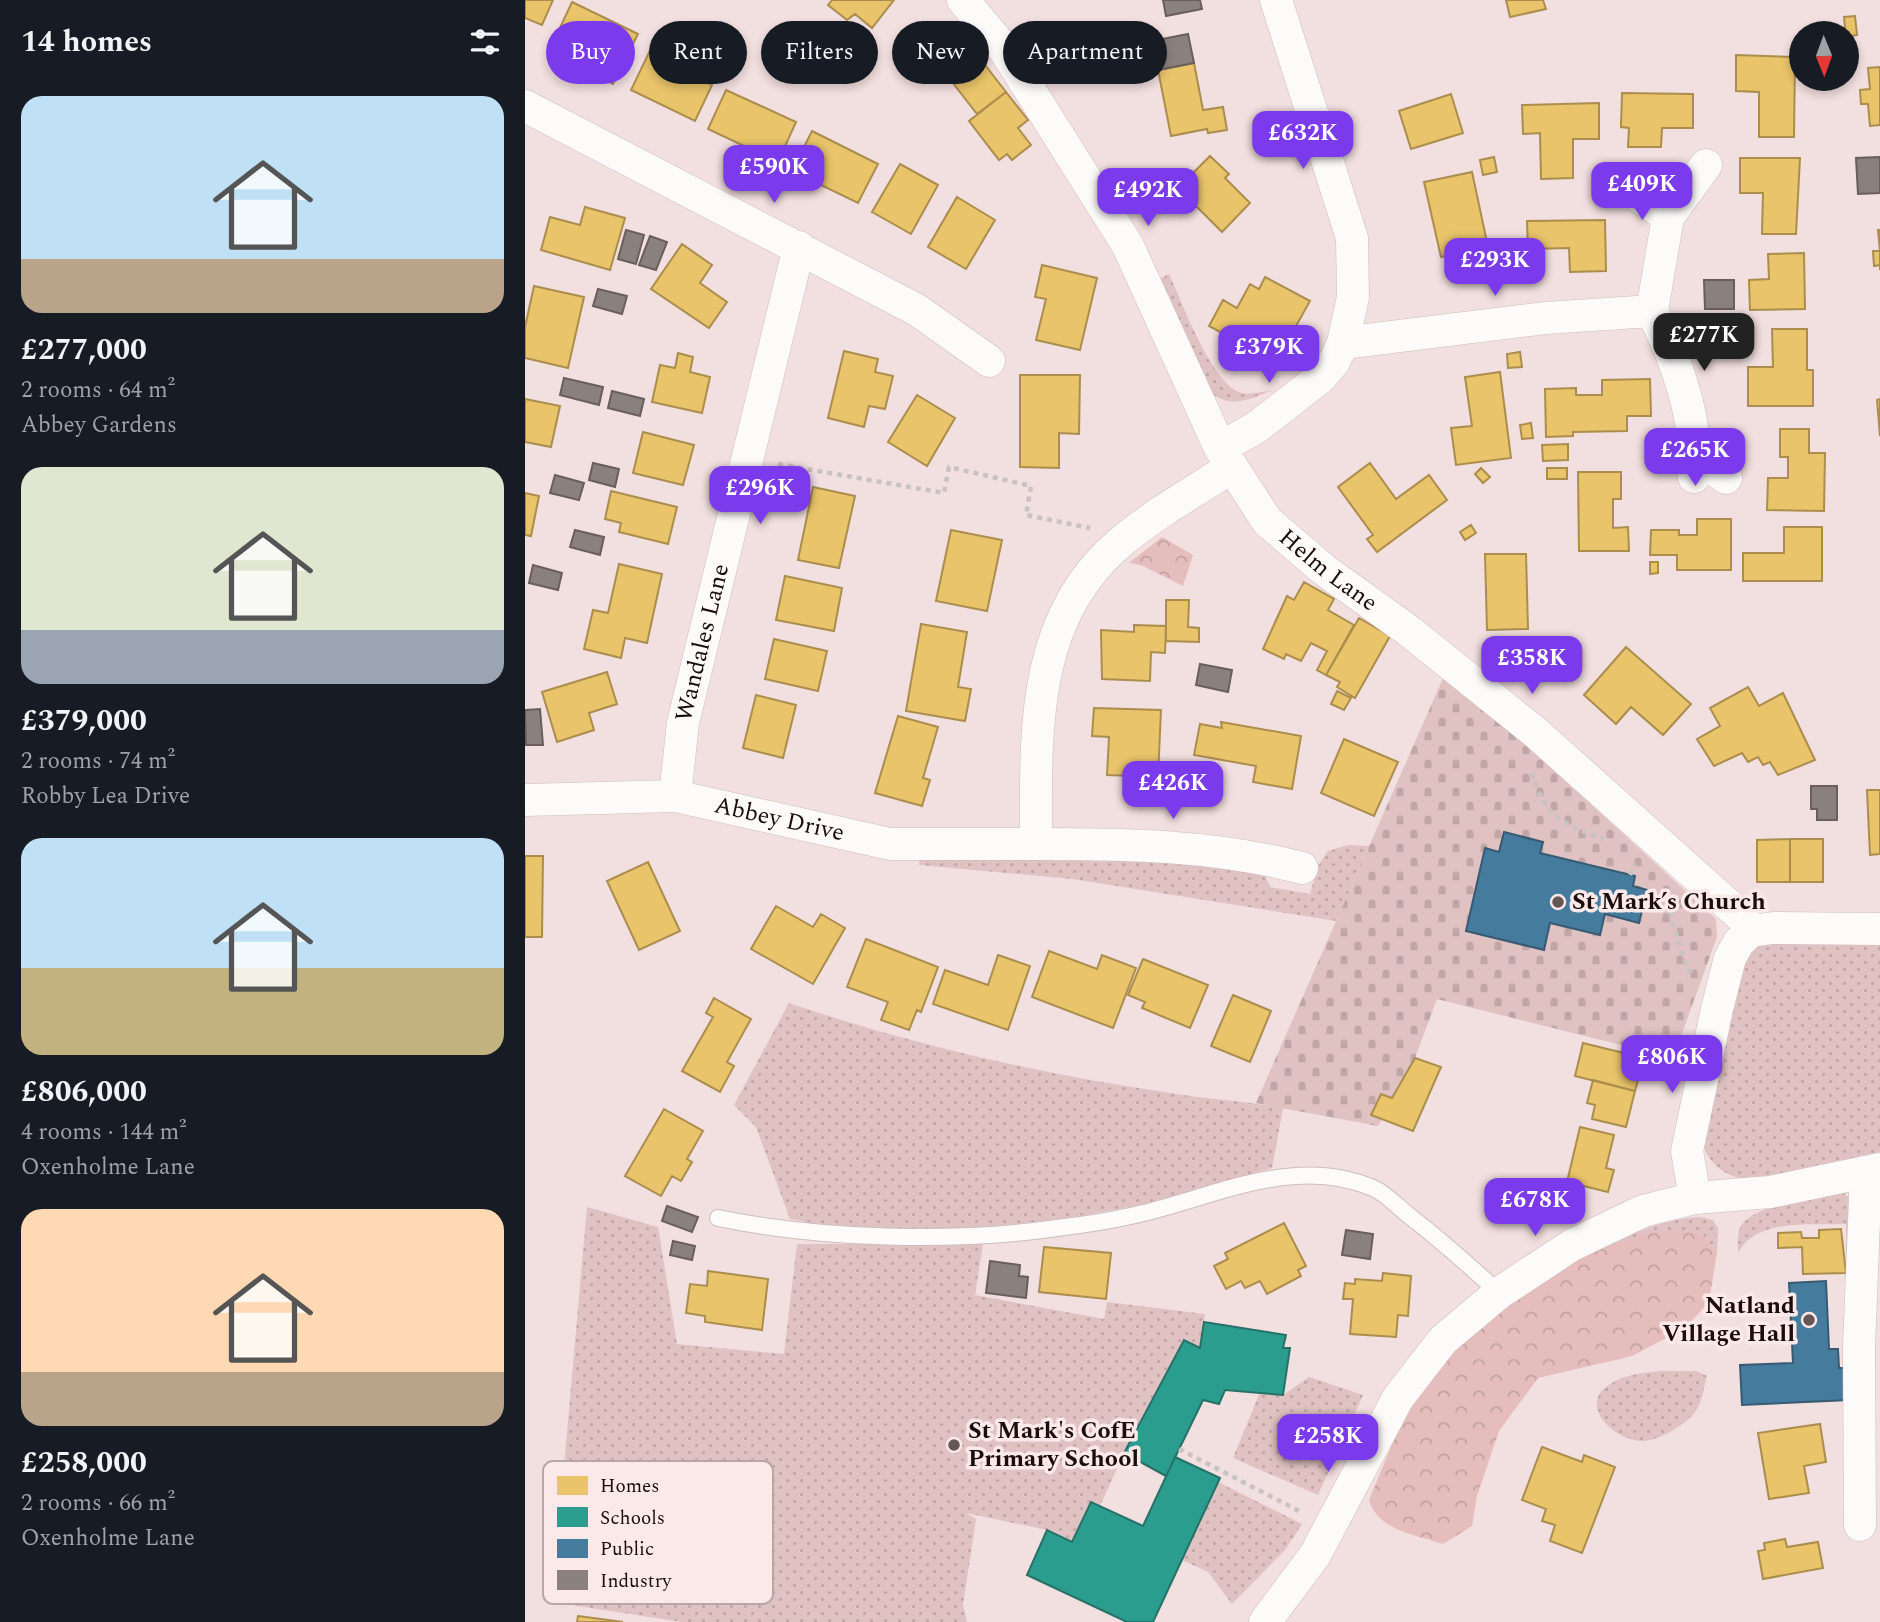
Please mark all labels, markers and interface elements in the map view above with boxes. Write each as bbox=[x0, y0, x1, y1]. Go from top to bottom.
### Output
text: 14 homes bbox=[21, 19, 152, 65]
chip: Buy bbox=[546, 21, 635, 84]
chip: Rent bbox=[649, 21, 747, 84]
chip: Filters bbox=[761, 21, 878, 84]
chip: New bbox=[892, 21, 989, 84]
chip: Apartment bbox=[1003, 21, 1167, 84]
north arrow bbox=[1789, 21, 1859, 91]
map controls bbox=[1789, 21, 1859, 91]
icon: filters bbox=[466, 23, 504, 61]
pin: £632K bbox=[1254, 111, 1352, 171]
text: £632K bbox=[1268, 116, 1338, 151]
icon: home bbox=[200, 142, 326, 268]
pin: £590K bbox=[725, 146, 823, 205]
text: £590K bbox=[739, 150, 809, 185]
pin: £409K bbox=[1593, 162, 1691, 222]
text: £409K bbox=[1607, 167, 1677, 202]
pin: £492K bbox=[1099, 168, 1197, 228]
text: £492K bbox=[1113, 173, 1183, 208]
pin: £293K bbox=[1446, 238, 1544, 298]
text: £293K bbox=[1460, 243, 1530, 278]
pin: £277K bbox=[1655, 314, 1753, 373]
text: £277K bbox=[1669, 318, 1739, 353]
pin: £379K bbox=[1220, 326, 1318, 385]
text: £277,000 bbox=[21, 327, 147, 373]
text: £379K bbox=[1234, 330, 1304, 365]
text: 2 rooms · 64 m² bbox=[21, 373, 175, 408]
text: Abbey Gardens bbox=[21, 408, 177, 443]
pin: £265K bbox=[1646, 428, 1744, 488]
text: £265K bbox=[1660, 433, 1730, 468]
pin: £296K bbox=[711, 466, 809, 526]
text: £296K bbox=[725, 471, 795, 506]
icon: home bbox=[200, 513, 326, 639]
street label: Helm Lane bbox=[1270, 520, 1385, 621]
street label: Wandales Lane bbox=[666, 560, 739, 725]
pin: £358K bbox=[1483, 636, 1581, 696]
text: £358K bbox=[1497, 641, 1567, 676]
text: £379,000 bbox=[21, 698, 147, 744]
text: 2 rooms · 74 m² bbox=[21, 744, 175, 779]
pin: £426K bbox=[1124, 762, 1222, 821]
text: £426K bbox=[1138, 766, 1208, 801]
text: Robby Lea Drive bbox=[21, 779, 190, 814]
street label: Abbey Drive bbox=[711, 787, 848, 851]
icon: home bbox=[200, 884, 326, 1010]
place label: St Mark’s Church bbox=[1572, 884, 1766, 920]
marker: St Mark’s Church bbox=[1550, 894, 1566, 910]
pin: £806K bbox=[1623, 1036, 1721, 1095]
text: £806K bbox=[1637, 1040, 1707, 1075]
text: £806,000 bbox=[21, 1069, 147, 1115]
text: 4 rooms · 144 m² bbox=[21, 1115, 187, 1150]
text: Oxenholme Lane bbox=[21, 1150, 195, 1185]
pin: £678K bbox=[1486, 1178, 1584, 1238]
text: £678K bbox=[1500, 1183, 1570, 1218]
icon: home bbox=[200, 1255, 326, 1381]
place label: Natland Village Hall bbox=[1662, 1288, 1795, 1352]
marker: Natland Village Hall bbox=[1801, 1312, 1817, 1328]
place label: St Mark's CofE Primary School bbox=[968, 1413, 1139, 1477]
pin: £258K bbox=[1279, 1414, 1377, 1474]
text: £258K bbox=[1293, 1419, 1363, 1454]
marker: St Mark's CofE Primary School bbox=[946, 1437, 962, 1453]
text: £258,000 bbox=[21, 1440, 147, 1486]
legend bbox=[543, 1461, 773, 1604]
text: Homes bbox=[600, 1472, 659, 1501]
text: 2 rooms · 66 m² bbox=[21, 1486, 175, 1521]
text: Schools bbox=[600, 1504, 665, 1533]
text: Oxenholme Lane bbox=[21, 1521, 195, 1556]
text: Public bbox=[600, 1535, 654, 1564]
text: Industry bbox=[600, 1567, 672, 1596]

